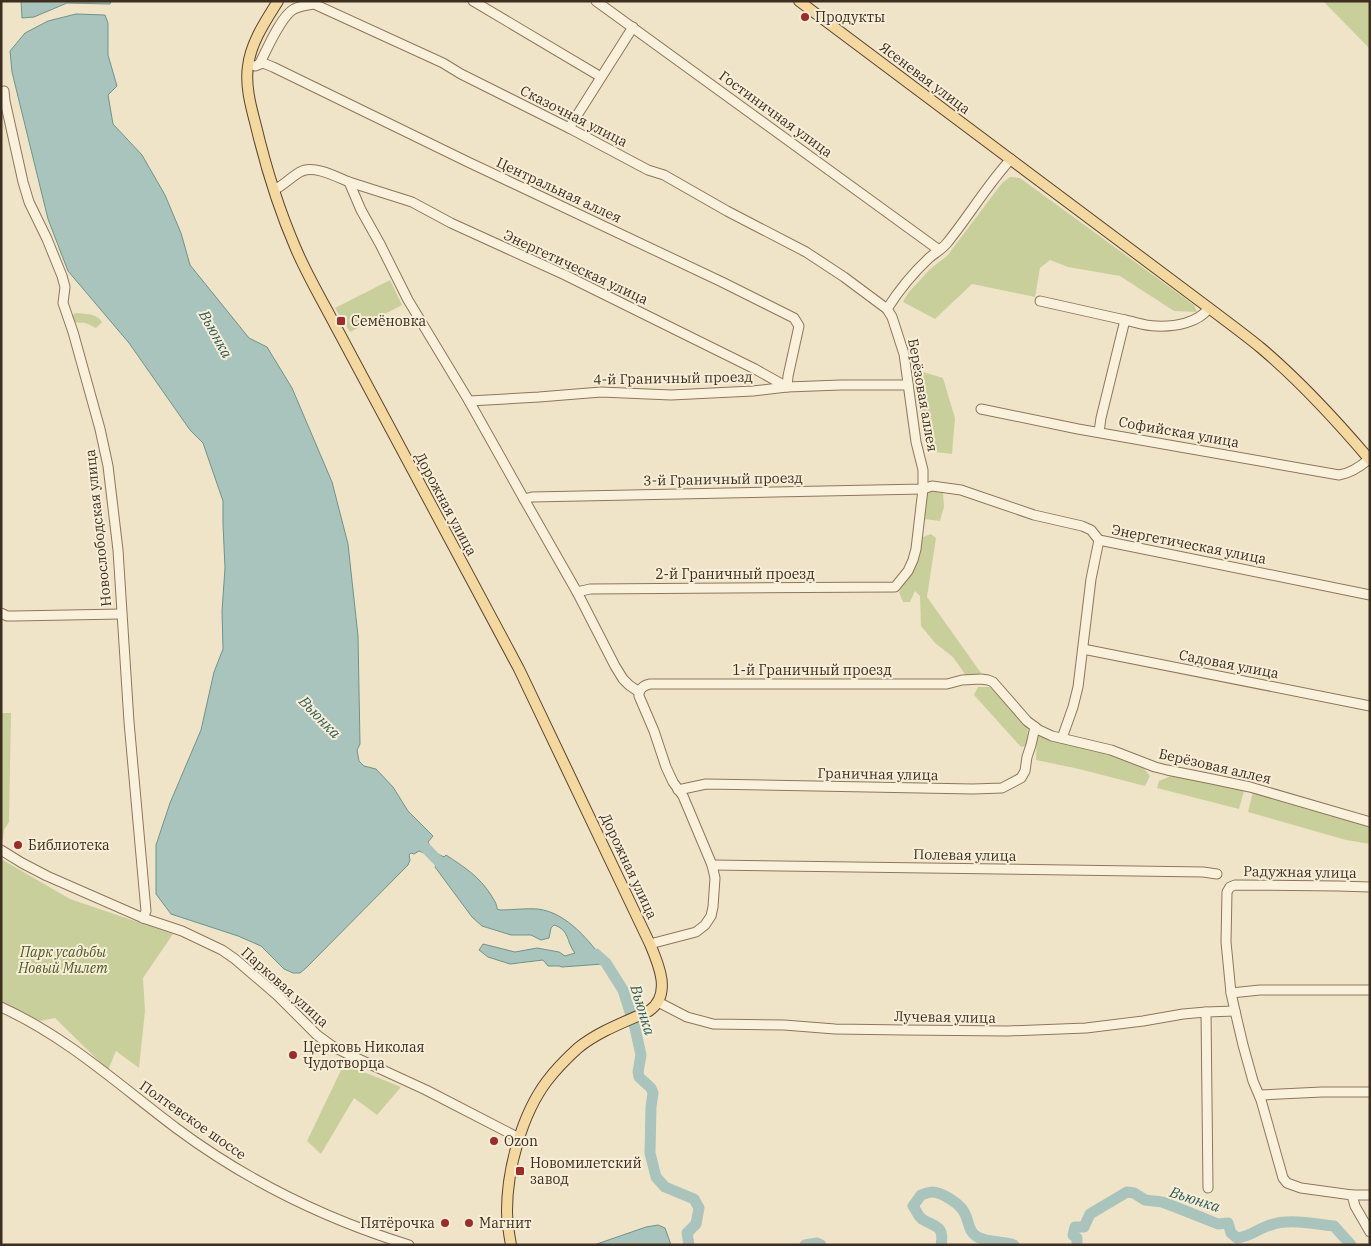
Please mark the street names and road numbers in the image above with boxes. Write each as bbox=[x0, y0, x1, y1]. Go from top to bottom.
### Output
street label: Ясеневая улица bbox=[876, 38, 974, 118]
street label: Гостиничная улица bbox=[716, 67, 837, 161]
street label: Сказочная улица bbox=[517, 81, 631, 151]
street label: Центральная аллея bbox=[494, 153, 624, 227]
street label: Энергетическая улица bbox=[501, 226, 651, 309]
street label: Берёзовая аллея bbox=[904, 337, 942, 453]
street label: 4-й Граничный проезд bbox=[593, 368, 753, 388]
street label: Софийская улица bbox=[1117, 413, 1241, 452]
street label: Новослободская улица bbox=[81, 448, 115, 608]
street label: Дорожная улица bbox=[411, 449, 481, 559]
street label: 3-й Граничный проезд bbox=[643, 469, 803, 489]
street label: Энергетическая улица bbox=[1110, 520, 1268, 568]
street label: 2-й Граничный проезд bbox=[655, 565, 815, 583]
street label: Садовая улица bbox=[1178, 645, 1281, 683]
street label: 1-й Граничный проезд bbox=[732, 661, 892, 679]
street label: Берёзовая аллея bbox=[1157, 744, 1273, 788]
street label: Граничная улица bbox=[817, 764, 939, 784]
street label: Дорожная улица bbox=[597, 810, 662, 922]
street label: Полевая улица bbox=[913, 845, 1017, 865]
street label: Радужная улица bbox=[1243, 862, 1357, 882]
street label: Парковая улица bbox=[238, 943, 333, 1031]
street label: Лучевая улица bbox=[894, 1007, 996, 1027]
street label: Полтевское шоссе bbox=[136, 1076, 250, 1164]

